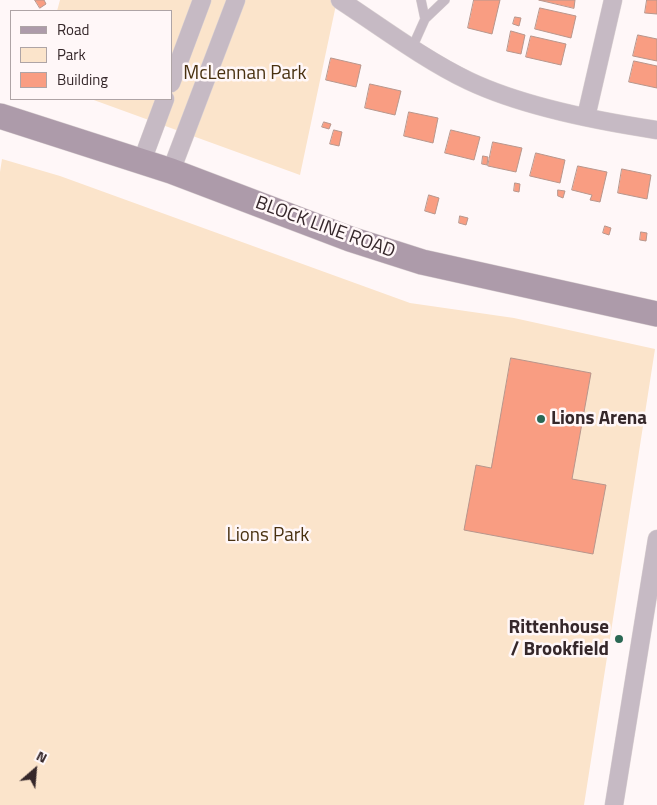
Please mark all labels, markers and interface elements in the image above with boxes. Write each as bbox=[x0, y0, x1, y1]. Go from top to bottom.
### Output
legend bbox=[10, 10, 172, 100]
text: Road bbox=[57, 18, 89, 41]
text: Park bbox=[57, 43, 86, 66]
park label: McLennan Park bbox=[183, 63, 307, 85]
text: Building bbox=[57, 68, 108, 91]
street label: BLOCK LINE ROAD bbox=[252, 192, 398, 264]
place label: Lions Arena bbox=[551, 408, 647, 430]
marker: Lions Arena bbox=[535, 413, 547, 425]
park label: Lions Park bbox=[227, 525, 309, 547]
place label: Rittenhouse / Brookfield bbox=[509, 617, 609, 661]
marker: Rittenhouse / Brookfield bbox=[613, 633, 625, 645]
north arrow bbox=[10, 745, 60, 795]
text: N bbox=[33, 745, 51, 768]

